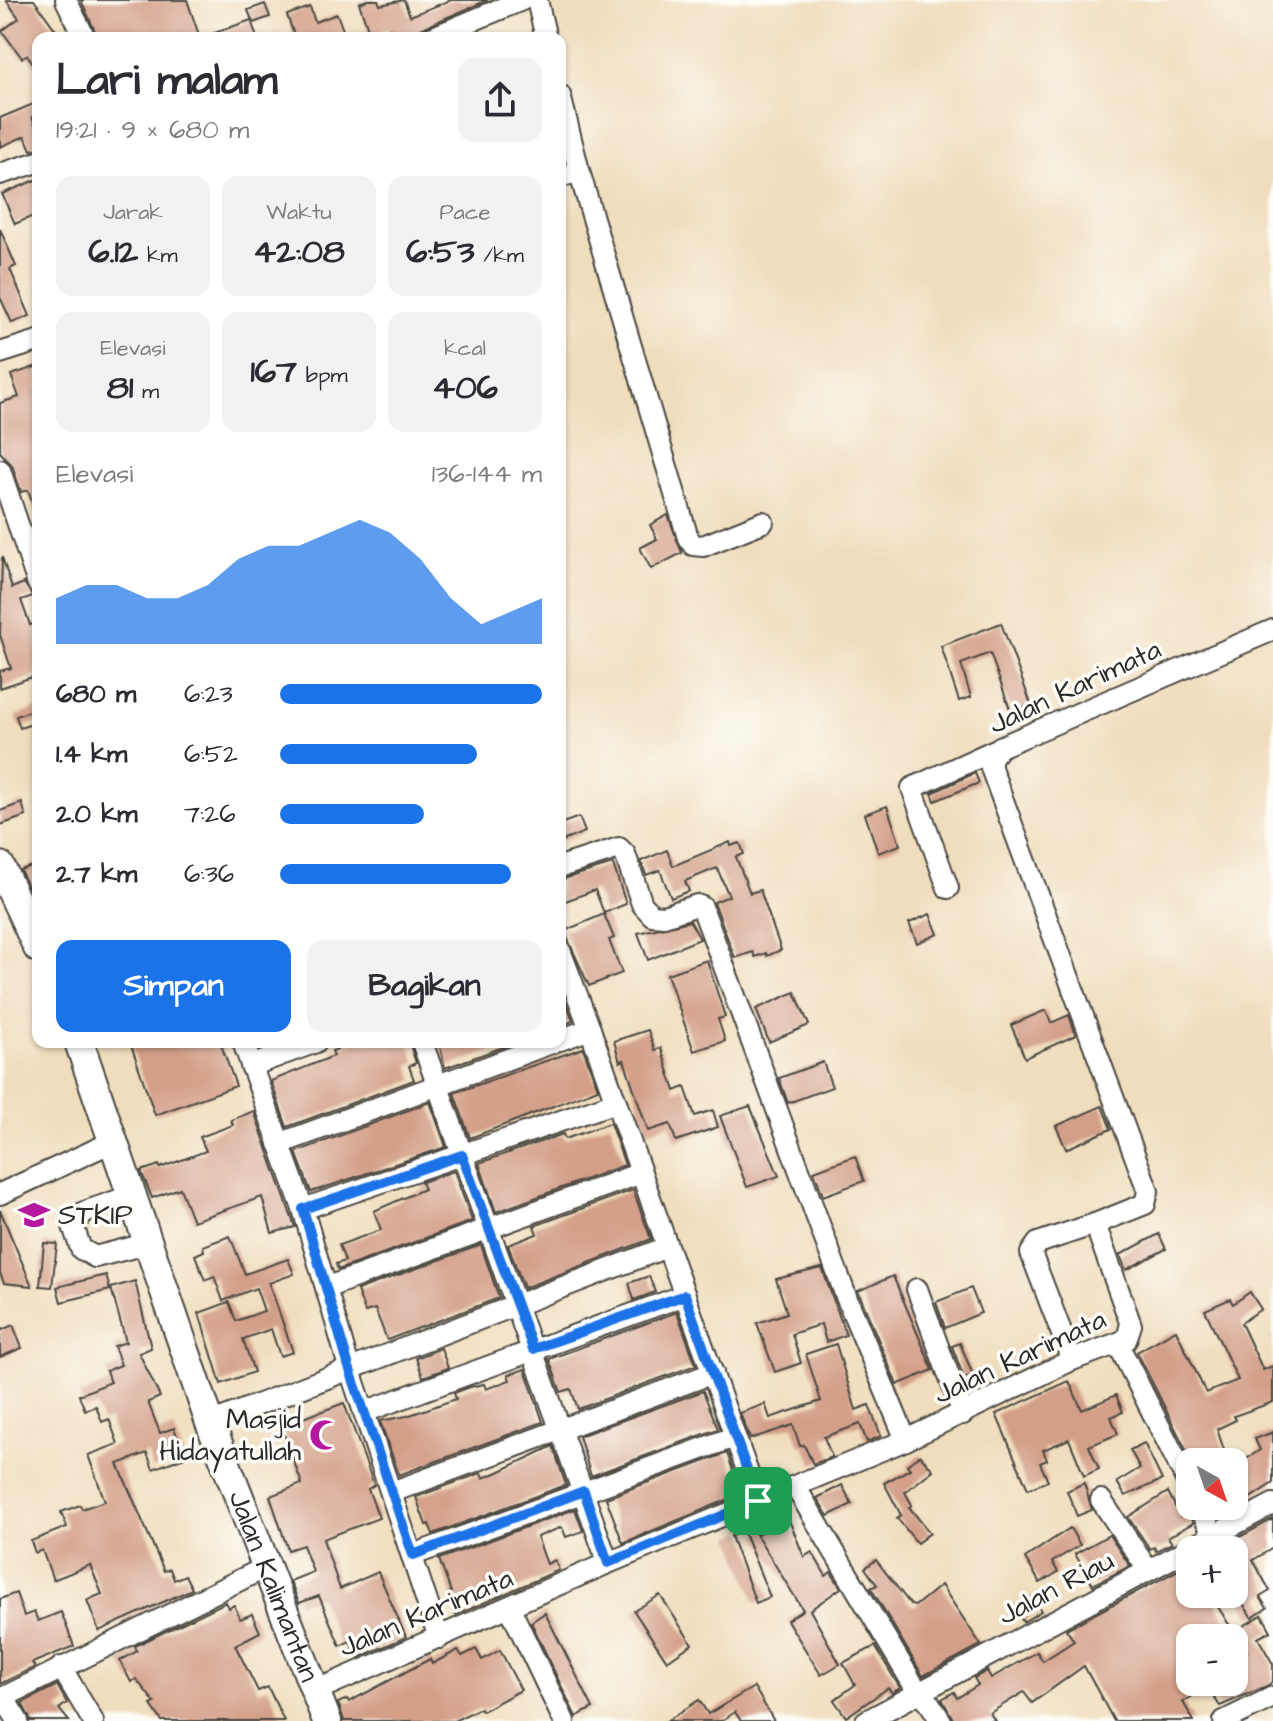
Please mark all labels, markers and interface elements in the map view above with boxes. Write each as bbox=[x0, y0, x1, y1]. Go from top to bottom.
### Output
text: Lari malam bbox=[56, 51, 278, 112]
button: share bbox=[458, 58, 542, 142]
text: 19:21 · 9 × 680 m bbox=[56, 112, 249, 148]
text: Jarak bbox=[103, 197, 163, 228]
text: Waktu bbox=[266, 197, 332, 228]
text: Pace bbox=[439, 197, 491, 228]
text: 6.12 bbox=[88, 228, 138, 276]
text: 42:08 bbox=[253, 228, 345, 276]
text: 6:53 bbox=[406, 228, 474, 276]
text: km bbox=[138, 240, 178, 271]
text: /km bbox=[474, 240, 524, 271]
text: Elevasi bbox=[100, 333, 166, 364]
text: kcal bbox=[444, 333, 486, 364]
text: 167 bbox=[250, 348, 297, 396]
text: bpm bbox=[297, 360, 348, 391]
text: 81 bbox=[107, 364, 133, 412]
text: 406 bbox=[432, 364, 498, 412]
text: m bbox=[133, 376, 159, 407]
text: Elevasi bbox=[56, 456, 133, 492]
text: 136–144 m bbox=[432, 456, 542, 492]
street label: Jalan Karimata bbox=[983, 630, 1167, 744]
text: 680 m bbox=[56, 676, 136, 712]
text: 6:23 bbox=[184, 676, 233, 712]
text: 1.4 km bbox=[56, 736, 127, 772]
text: 6:52 bbox=[184, 736, 238, 772]
text: 2.0 km bbox=[56, 796, 138, 832]
text: 7:26 bbox=[184, 796, 236, 832]
text: 2.7 km bbox=[56, 856, 137, 892]
text: 6:36 bbox=[184, 856, 234, 892]
button: Simpan bbox=[56, 940, 291, 1032]
button: Bagikan bbox=[307, 940, 542, 1032]
place label: STKIP bbox=[58, 1196, 133, 1235]
school or university icon: STKIP bbox=[17, 1198, 51, 1232]
street label: Jalan Karimata bbox=[928, 1300, 1112, 1414]
place label: Masjid Hidayatullah bbox=[159, 1400, 301, 1473]
mosque icon: Masjid Hidayatullah bbox=[308, 1418, 342, 1452]
north arrow bbox=[1176, 1448, 1248, 1520]
map controls bbox=[1176, 1448, 1248, 1696]
pin bbox=[724, 1467, 792, 1535]
icon: arrive bbox=[736, 1479, 780, 1523]
street label: Jalan Kalimantan bbox=[219, 1485, 329, 1687]
button: + bbox=[1176, 1536, 1248, 1608]
street label: Jalan Riau bbox=[991, 1541, 1121, 1635]
street label: Jalan Karimata bbox=[333, 1559, 519, 1667]
button: − bbox=[1176, 1624, 1248, 1696]

